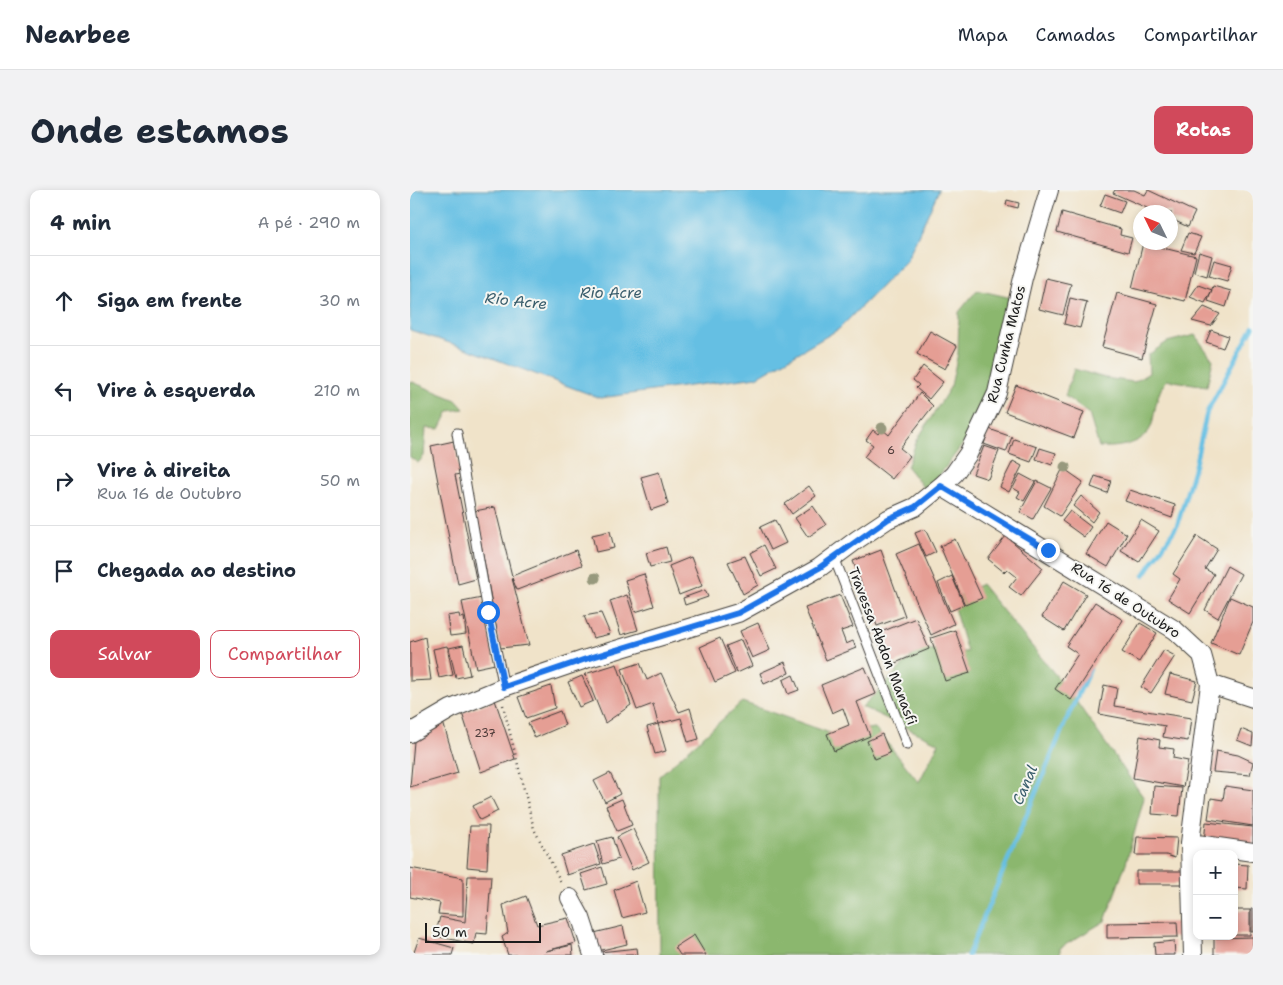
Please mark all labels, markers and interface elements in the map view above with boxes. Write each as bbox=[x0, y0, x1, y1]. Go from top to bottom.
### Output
text: Nearbee bbox=[25, 19, 131, 51]
text: Mapa bbox=[958, 23, 1008, 47]
text: Camadas bbox=[1036, 23, 1116, 47]
text: Compartilhar bbox=[1144, 23, 1258, 47]
button: Rotas bbox=[1154, 106, 1253, 154]
text: Onde estamos bbox=[30, 107, 289, 154]
north arrow bbox=[1133, 205, 1178, 250]
text: 4 min bbox=[50, 209, 111, 237]
text: A pé · 290 m bbox=[258, 212, 360, 233]
water label: Rio Acre bbox=[580, 283, 642, 303]
street label: Rua Cunha Matos bbox=[983, 283, 1029, 405]
icon: ahead bbox=[50, 287, 78, 315]
text: Siga em frente bbox=[97, 288, 242, 313]
water label: Río Acre bbox=[484, 288, 548, 314]
text: 30 m bbox=[319, 290, 360, 311]
icon: left bbox=[50, 377, 78, 405]
text: Vire à esquerda bbox=[97, 378, 255, 403]
text: 210 m bbox=[313, 380, 360, 401]
house number: 6 bbox=[887, 443, 895, 458]
text: Vire à direita bbox=[97, 458, 230, 483]
icon: right bbox=[50, 467, 78, 495]
text: 50 m bbox=[320, 470, 360, 491]
text: Rua 16 de Outubro bbox=[97, 483, 242, 504]
route end bbox=[1037, 539, 1060, 562]
icon: arrive bbox=[50, 557, 78, 585]
text: Chegada ao destino bbox=[97, 558, 296, 583]
street label: Rua 16 de Outubro bbox=[1068, 558, 1184, 642]
street label: Travessa Abdon Manasfi bbox=[845, 565, 921, 727]
route start bbox=[477, 601, 500, 624]
button: Salvar bbox=[50, 630, 200, 678]
button: Compartilhar bbox=[210, 630, 360, 678]
house number: 237 bbox=[474, 726, 496, 741]
water label: Canal bbox=[1008, 762, 1042, 808]
map controls bbox=[1193, 850, 1238, 940]
button: + bbox=[1193, 850, 1238, 895]
button: − bbox=[1193, 895, 1238, 940]
scale bar bbox=[425, 920, 541, 943]
text: 50 m bbox=[432, 923, 467, 941]

